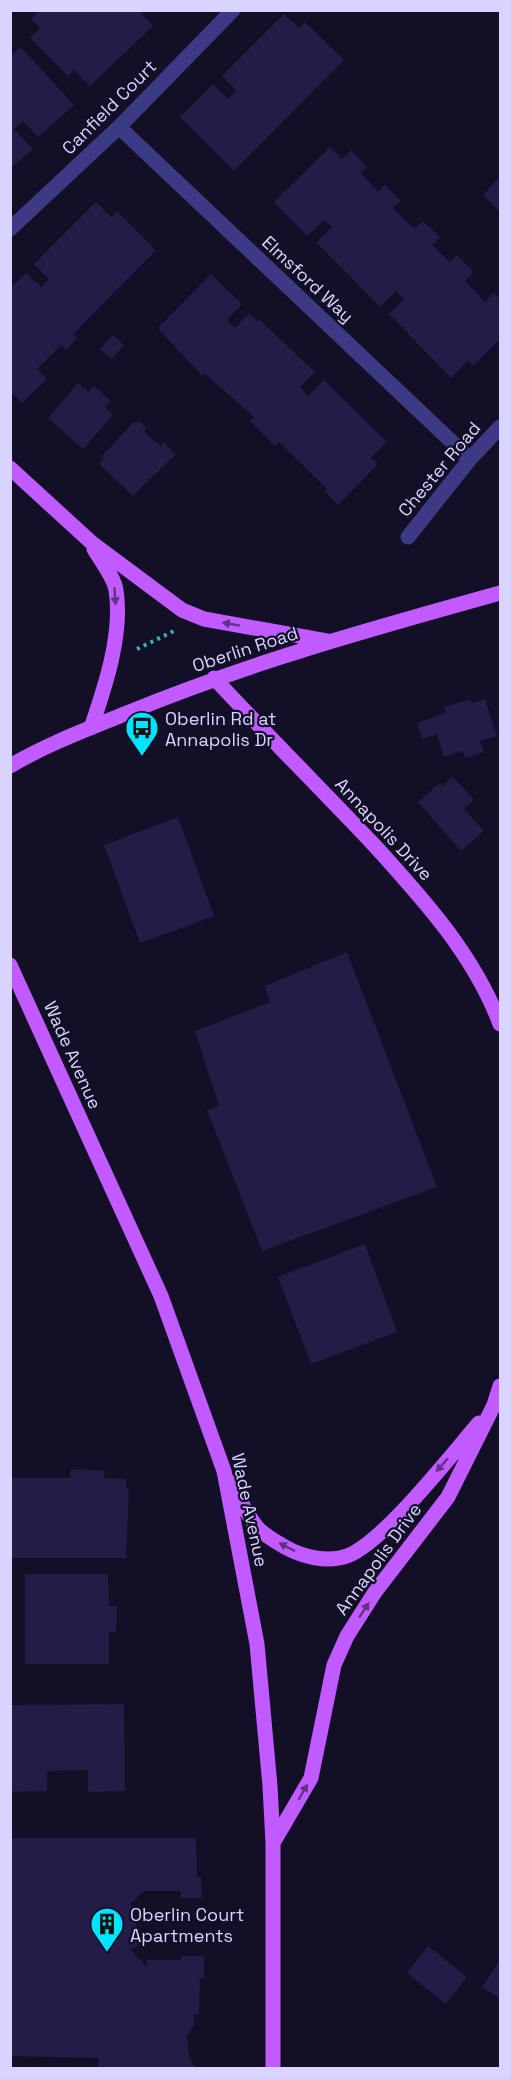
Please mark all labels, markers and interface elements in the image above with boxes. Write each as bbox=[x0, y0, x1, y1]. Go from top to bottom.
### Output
street label: Canfield Court bbox=[57, 55, 161, 159]
street label: Elmsford Way bbox=[257, 231, 359, 327]
street label: Chester Road bbox=[393, 417, 485, 521]
one-way arrow bbox=[110, 587, 120, 606]
one-way arrow bbox=[222, 619, 241, 628]
street label: Oberlin Road bbox=[189, 621, 301, 677]
place label: Oberlin Rd at Annapolis Dr bbox=[165, 707, 276, 751]
bus stop icon: Oberlin Rd at Annapolis Dr bbox=[124, 710, 160, 757]
street label: Annapolis Drive bbox=[330, 773, 438, 885]
street label: Wade Avenue bbox=[39, 997, 107, 1113]
street label: Wade Avenue bbox=[227, 1451, 273, 1569]
one-way arrow bbox=[436, 1457, 449, 1473]
street label: Annapolis Drive bbox=[330, 1499, 426, 1619]
one-way arrow bbox=[278, 1542, 295, 1552]
one-way arrow bbox=[358, 1602, 370, 1618]
one-way arrow bbox=[297, 1784, 308, 1800]
place label: Oberlin Court Apartments bbox=[130, 1903, 244, 1947]
building icon: Oberlin Court Apartments bbox=[89, 1906, 125, 1953]

